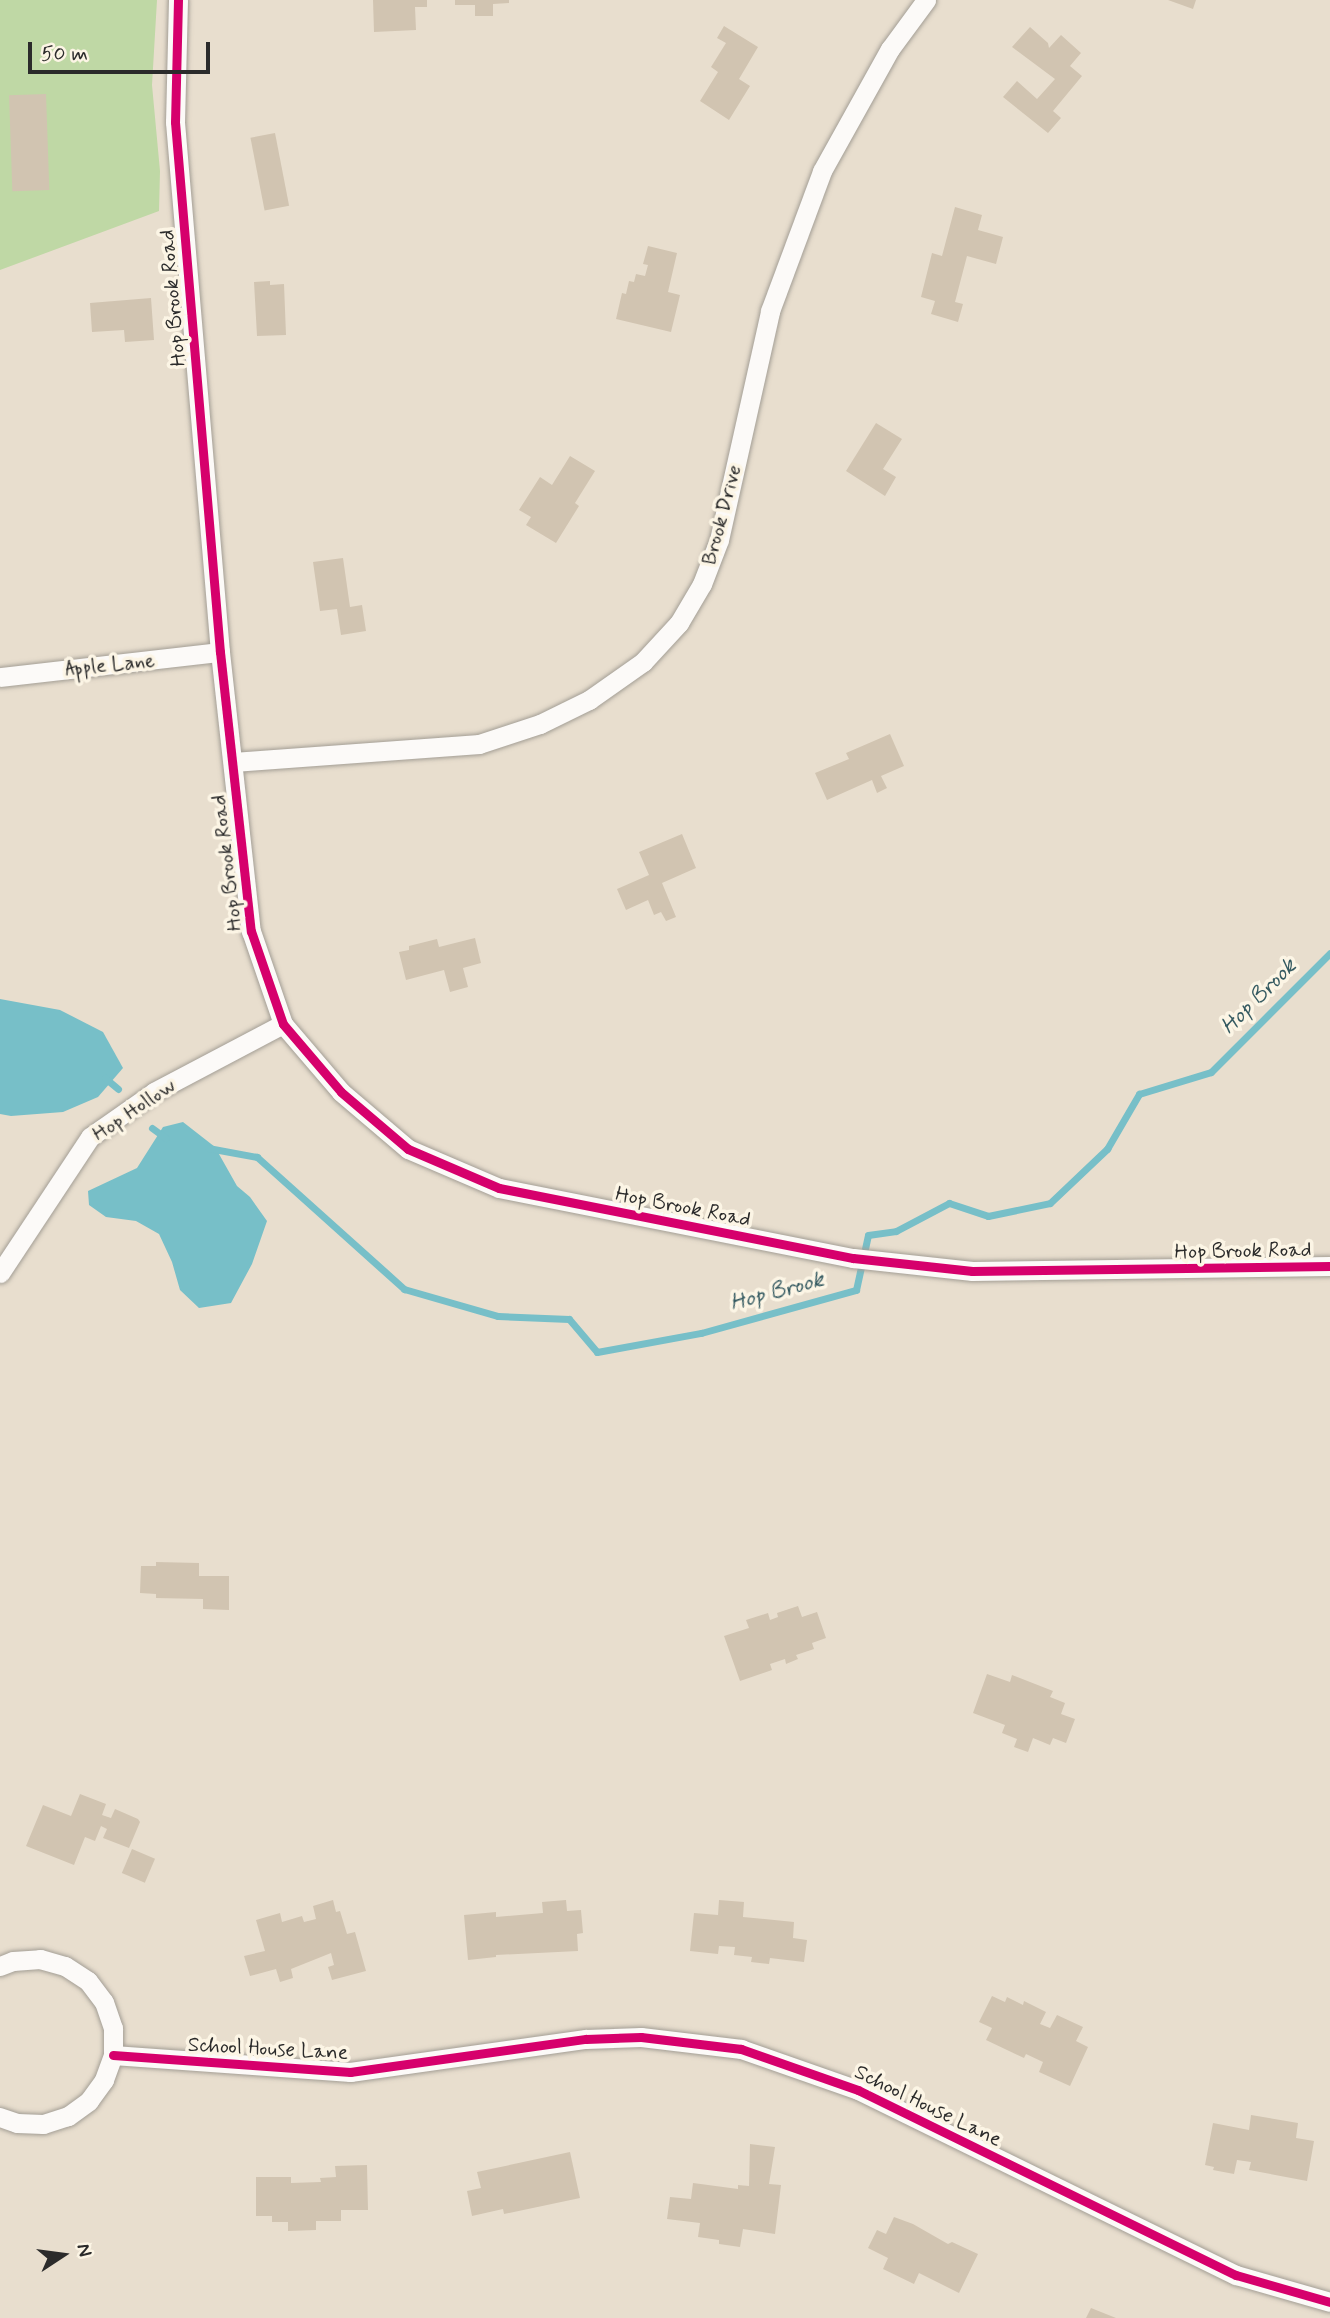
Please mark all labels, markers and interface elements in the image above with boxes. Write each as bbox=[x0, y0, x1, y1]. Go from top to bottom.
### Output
scale bar bbox=[32, 28, 214, 72]
text: 50 m bbox=[41, 40, 88, 68]
street label: Hop Brook Road bbox=[155, 230, 191, 366]
street label: Brook Drive bbox=[697, 463, 747, 567]
street label: Apple Lane bbox=[63, 648, 157, 682]
street label: Hop Brook Road bbox=[206, 795, 248, 931]
water label: Hop Brook bbox=[1215, 953, 1303, 1041]
street label: Hop Hollow bbox=[89, 1074, 179, 1146]
street label: Hop Brook Road bbox=[614, 1182, 752, 1232]
street label: Hop Brook Road bbox=[1175, 1237, 1311, 1265]
water label: Hop Brook bbox=[727, 1266, 827, 1318]
street label: School House Lane bbox=[187, 2032, 349, 2066]
street label: School House Lane bbox=[850, 2060, 1006, 2152]
north arrow bbox=[28, 2220, 98, 2290]
text: N bbox=[70, 2241, 98, 2259]

